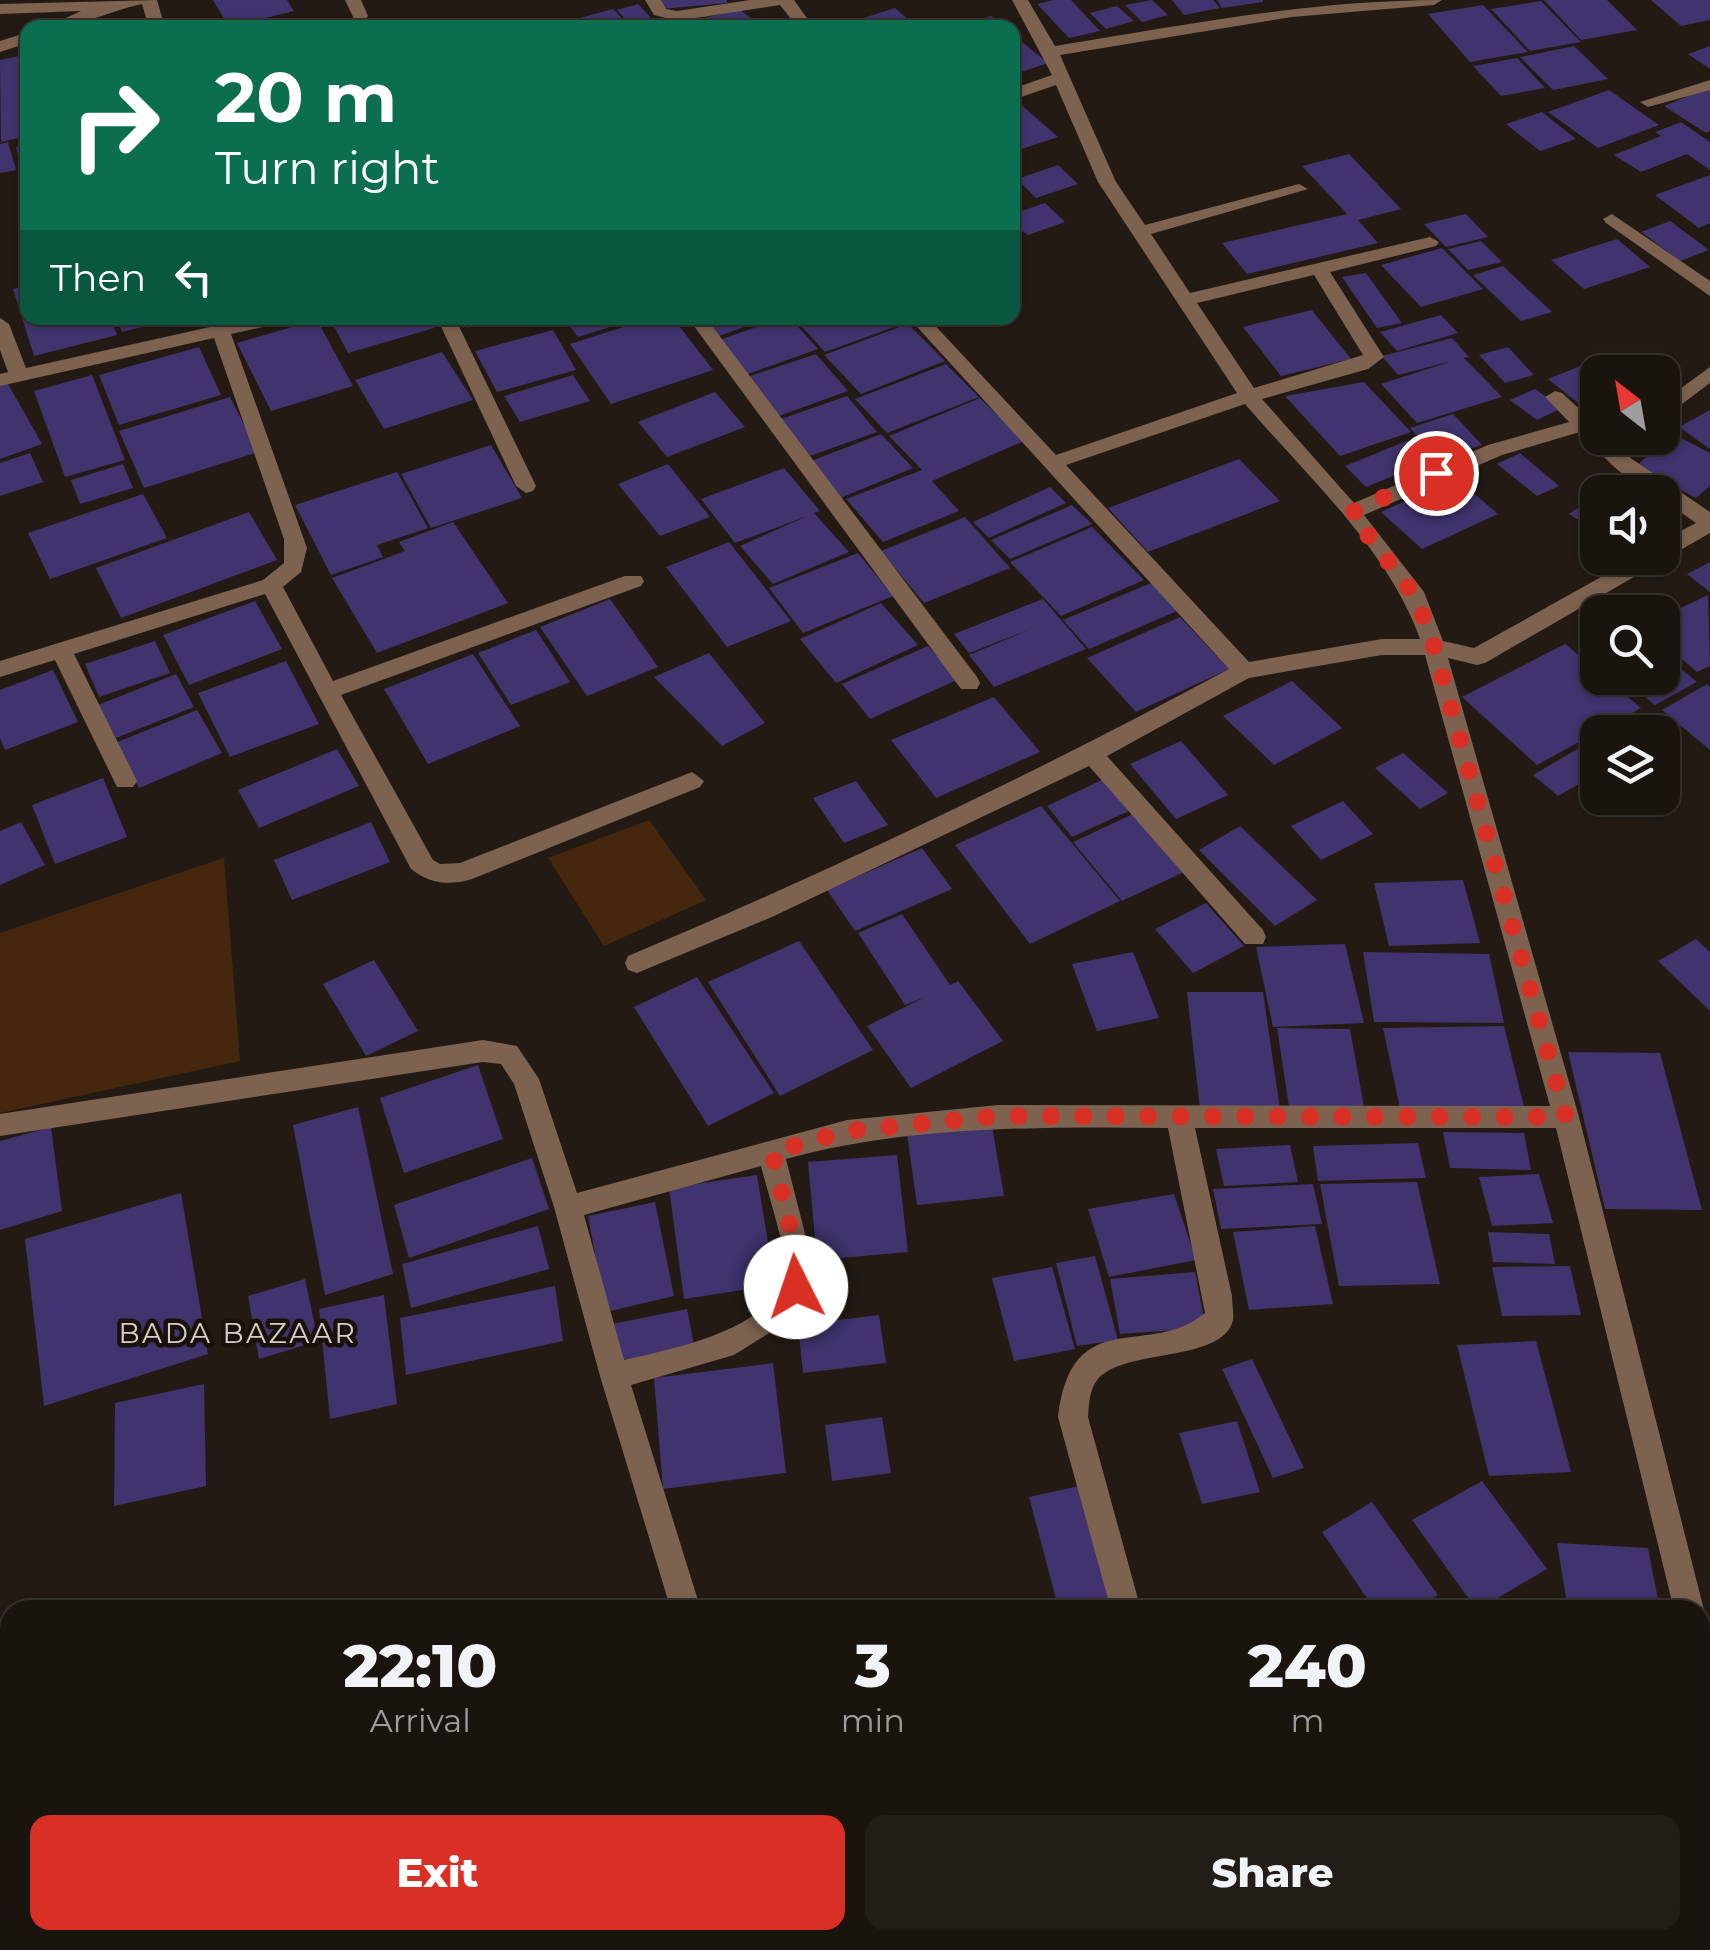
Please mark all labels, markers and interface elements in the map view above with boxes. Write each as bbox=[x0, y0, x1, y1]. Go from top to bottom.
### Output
text: 20 m bbox=[215, 54, 397, 140]
icon: right bbox=[50, 60, 180, 190]
text: Turn right bbox=[215, 140, 440, 195]
icon: left bbox=[166, 250, 221, 305]
text: Then bbox=[50, 254, 146, 301]
north arrow bbox=[1580, 355, 1680, 455]
map controls bbox=[1580, 355, 1680, 815]
pin bbox=[1394, 431, 1479, 516]
icon: arrive bbox=[1409, 446, 1464, 501]
button: sound bbox=[1580, 475, 1680, 575]
button: search bbox=[1580, 595, 1680, 695]
button: layers bbox=[1580, 715, 1680, 815]
position arrow bbox=[744, 1235, 848, 1339]
district label: BADA BAZAAR bbox=[119, 1316, 357, 1350]
text: 22:10 bbox=[343, 1629, 497, 1702]
text: 3 bbox=[855, 1629, 891, 1702]
text: 240 bbox=[1248, 1629, 1367, 1702]
text: Arrival bbox=[370, 1701, 471, 1740]
text: min bbox=[841, 1701, 905, 1740]
text: m bbox=[1290, 1701, 1324, 1740]
button: Exit bbox=[30, 1815, 845, 1930]
button: Share bbox=[865, 1815, 1680, 1930]

